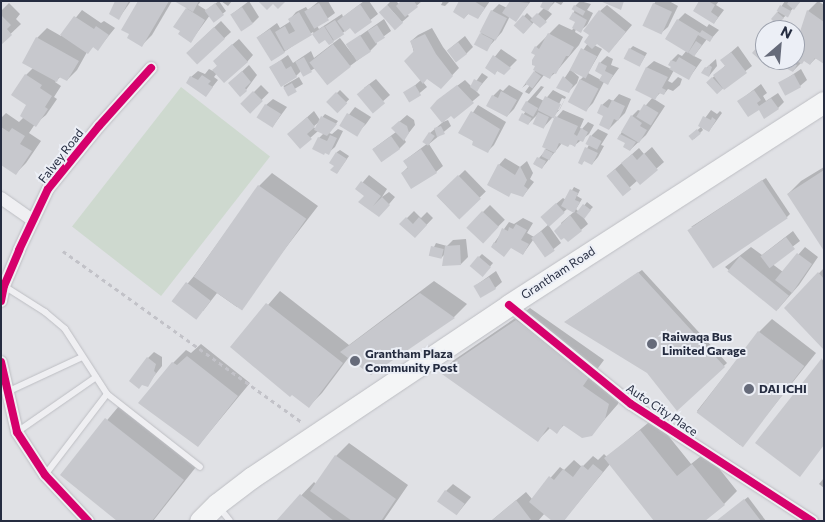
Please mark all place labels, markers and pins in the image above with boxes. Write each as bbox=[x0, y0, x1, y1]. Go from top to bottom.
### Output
place label: Raiwaqa Bus Limited Garage bbox=[662, 330, 746, 358]
marker: Raiwaqa Bus Limited Garage bbox=[646, 338, 658, 350]
place label: Grantham Plaza Community Post bbox=[365, 347, 458, 375]
marker: Grantham Plaza Community Post bbox=[349, 355, 361, 367]
place label: DAI ICHI bbox=[759, 382, 807, 396]
marker: DAI ICHI bbox=[743, 383, 755, 395]

